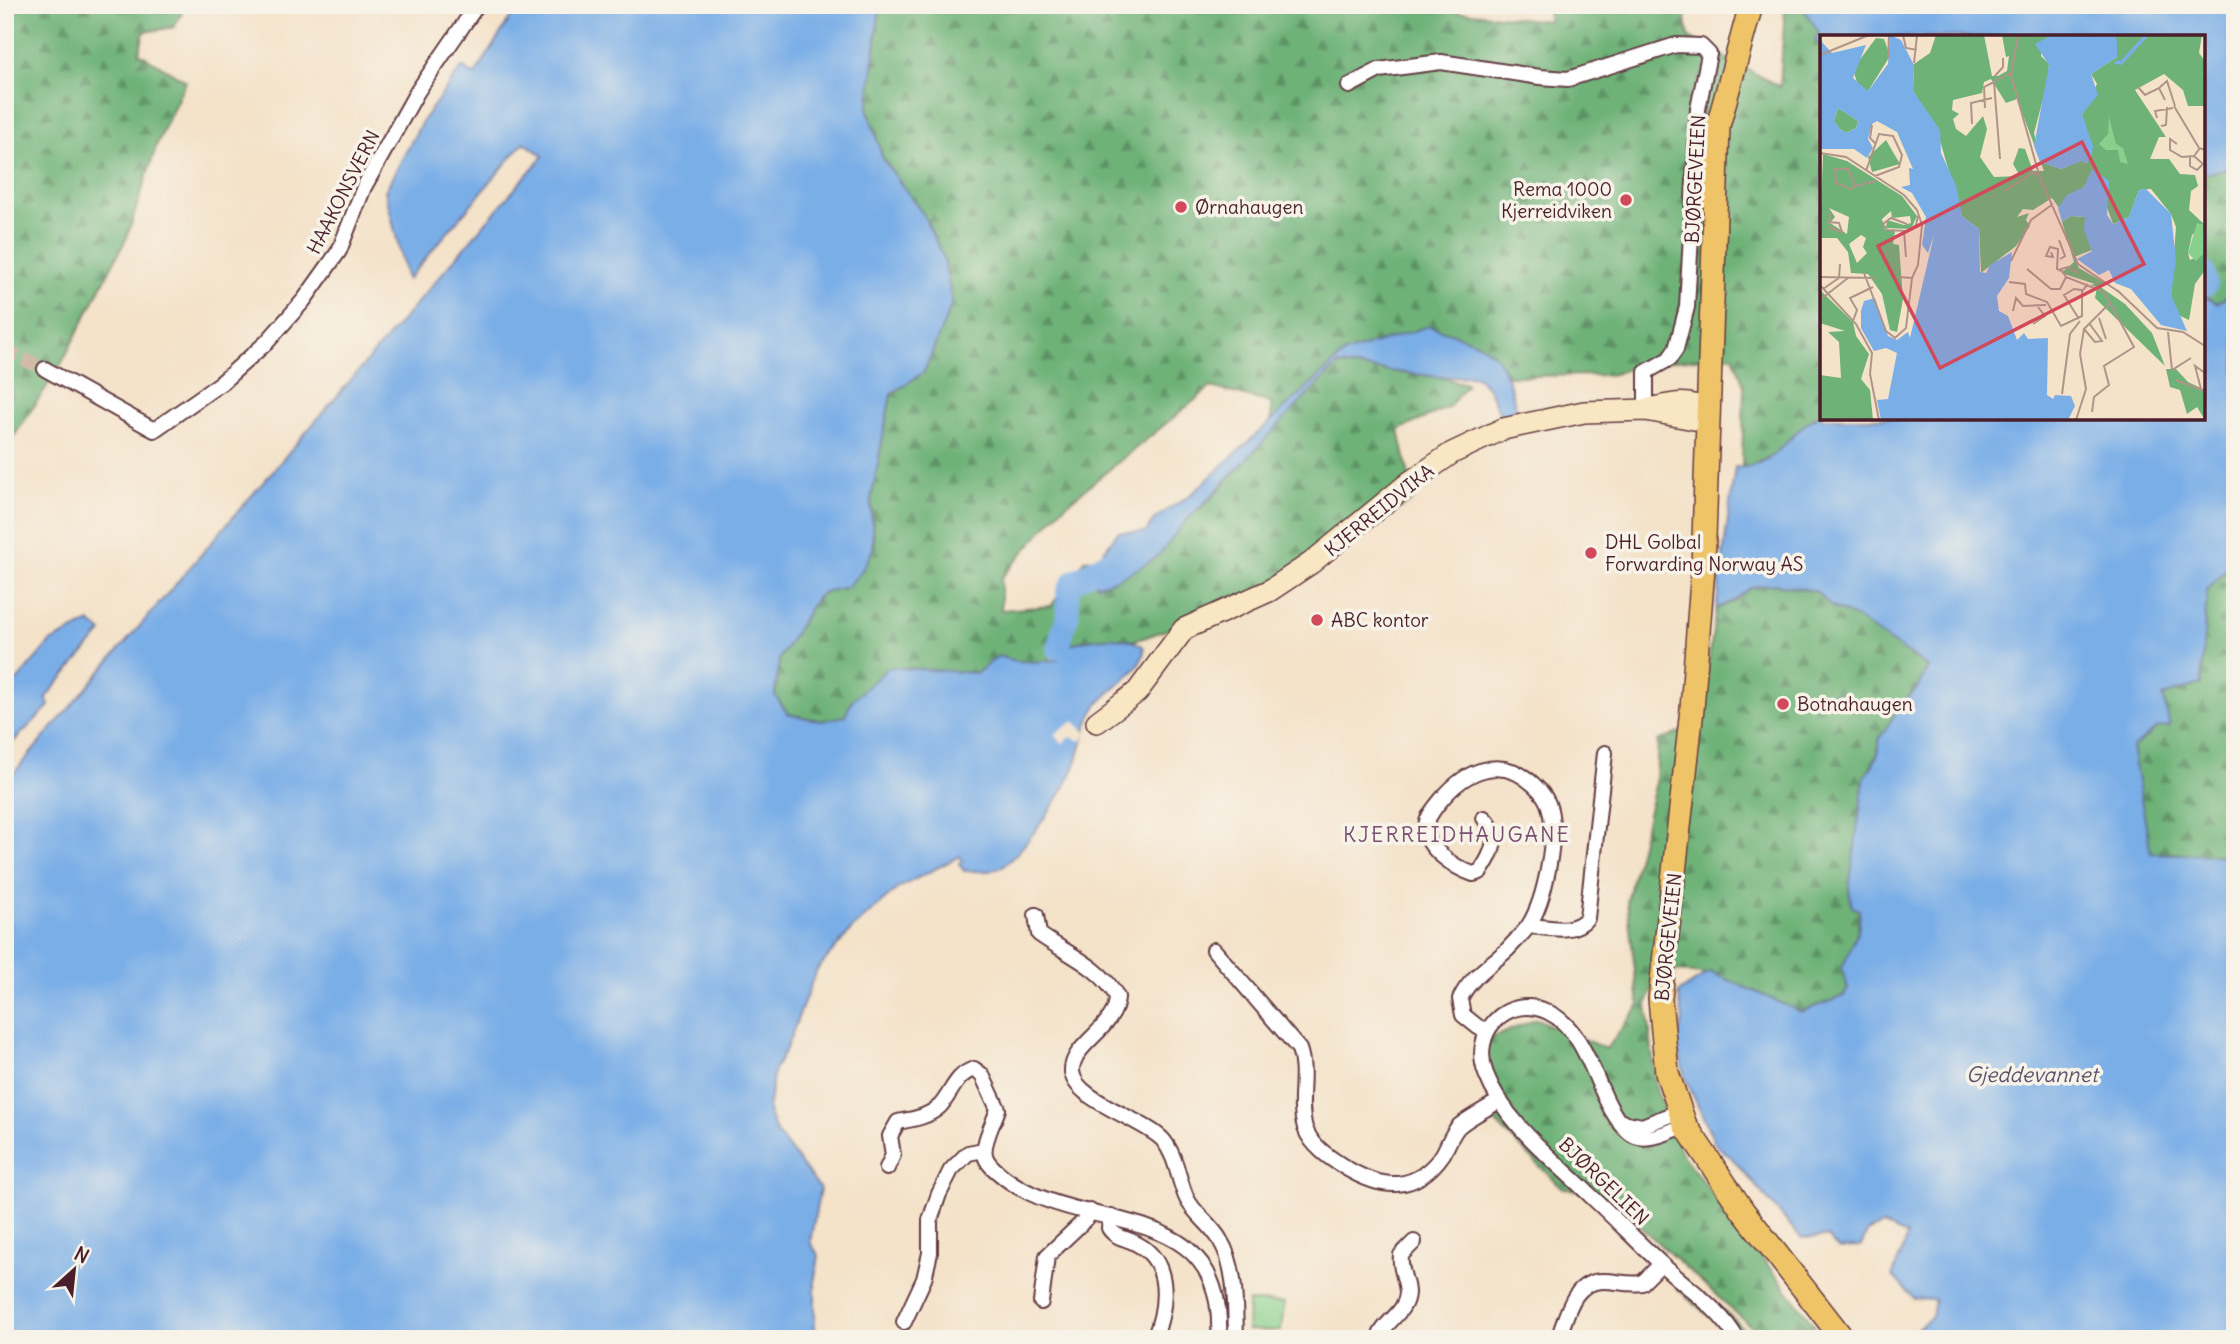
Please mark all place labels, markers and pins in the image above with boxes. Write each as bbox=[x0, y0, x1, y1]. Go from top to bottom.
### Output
place label: Rema 1000 Kjerreidviken bbox=[1501, 177, 1612, 223]
marker: Rema 1000 Kjerreidviken bbox=[1618, 192, 1634, 208]
place label: Ørnahaugen bbox=[1195, 195, 1304, 219]
marker: Ørnahaugen bbox=[1173, 199, 1189, 215]
place label: DHL Golbal Forwarding Norway AS bbox=[1605, 530, 1803, 576]
marker: DHL Golbal Forwarding Norway AS bbox=[1583, 545, 1599, 561]
place label: ABC kontor bbox=[1331, 608, 1429, 632]
marker: ABC kontor bbox=[1309, 612, 1325, 628]
place label: Botnahaugen bbox=[1797, 692, 1913, 716]
marker: Botnahaugen bbox=[1775, 696, 1791, 712]

